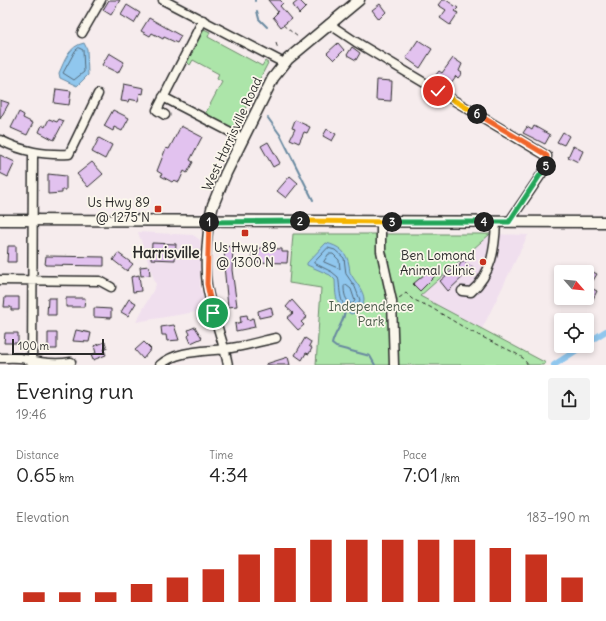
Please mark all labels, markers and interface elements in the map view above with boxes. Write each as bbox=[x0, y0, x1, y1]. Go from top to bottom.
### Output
street label: West Harrisville Road bbox=[198, 74, 266, 194]
pin bbox=[421, 74, 455, 108]
icon: check bbox=[427, 80, 449, 102]
pin: 6 bbox=[467, 104, 487, 124]
text: 6 bbox=[474, 107, 480, 121]
pin: 5 bbox=[536, 156, 556, 176]
text: 5 bbox=[543, 159, 549, 173]
place label: Us Hwy 89 @ 1275 N bbox=[87, 194, 150, 226]
marker: Us Hwy 89 @ 1275 N bbox=[153, 204, 163, 214]
pin: 2 bbox=[290, 211, 310, 231]
pin: 1 bbox=[199, 212, 219, 232]
pin: 3 bbox=[382, 212, 402, 232]
pin: 4 bbox=[474, 212, 494, 232]
text: 2 bbox=[297, 214, 303, 228]
text: 1 bbox=[207, 215, 211, 229]
text: 3 bbox=[389, 215, 395, 229]
text: 4 bbox=[481, 215, 487, 229]
marker: Us Hwy 89 @ 1300 N bbox=[240, 228, 250, 238]
place label: Us Hwy 89 @ 1300 N bbox=[214, 239, 276, 271]
district label: Harrisville bbox=[132, 243, 200, 262]
place label: Ben Lomond Animal Clinic bbox=[400, 247, 475, 279]
marker: Ben Lomond Animal Clinic bbox=[478, 257, 488, 267]
north arrow bbox=[554, 265, 594, 305]
map controls bbox=[554, 265, 594, 353]
pin bbox=[196, 296, 230, 330]
park label: Independence Park bbox=[328, 298, 414, 330]
icon: arrive bbox=[202, 302, 224, 324]
button: locate bbox=[554, 313, 594, 353]
scale bar bbox=[12, 337, 104, 356]
text: 100 m bbox=[18, 339, 49, 353]
text: Evening run bbox=[16, 377, 134, 405]
button: share bbox=[548, 378, 590, 420]
text: 19:46 bbox=[16, 406, 47, 423]
text: Distance bbox=[16, 448, 59, 462]
text: Time bbox=[209, 448, 233, 462]
text: Pace bbox=[403, 448, 427, 462]
text: 0.65 bbox=[16, 462, 56, 487]
text: 4:34 bbox=[209, 462, 248, 487]
text: 7:01 bbox=[403, 462, 438, 487]
text: km bbox=[56, 471, 74, 485]
text: /km bbox=[438, 471, 460, 485]
text: Elevation bbox=[16, 509, 69, 526]
text: 183–190 m bbox=[527, 509, 590, 526]

